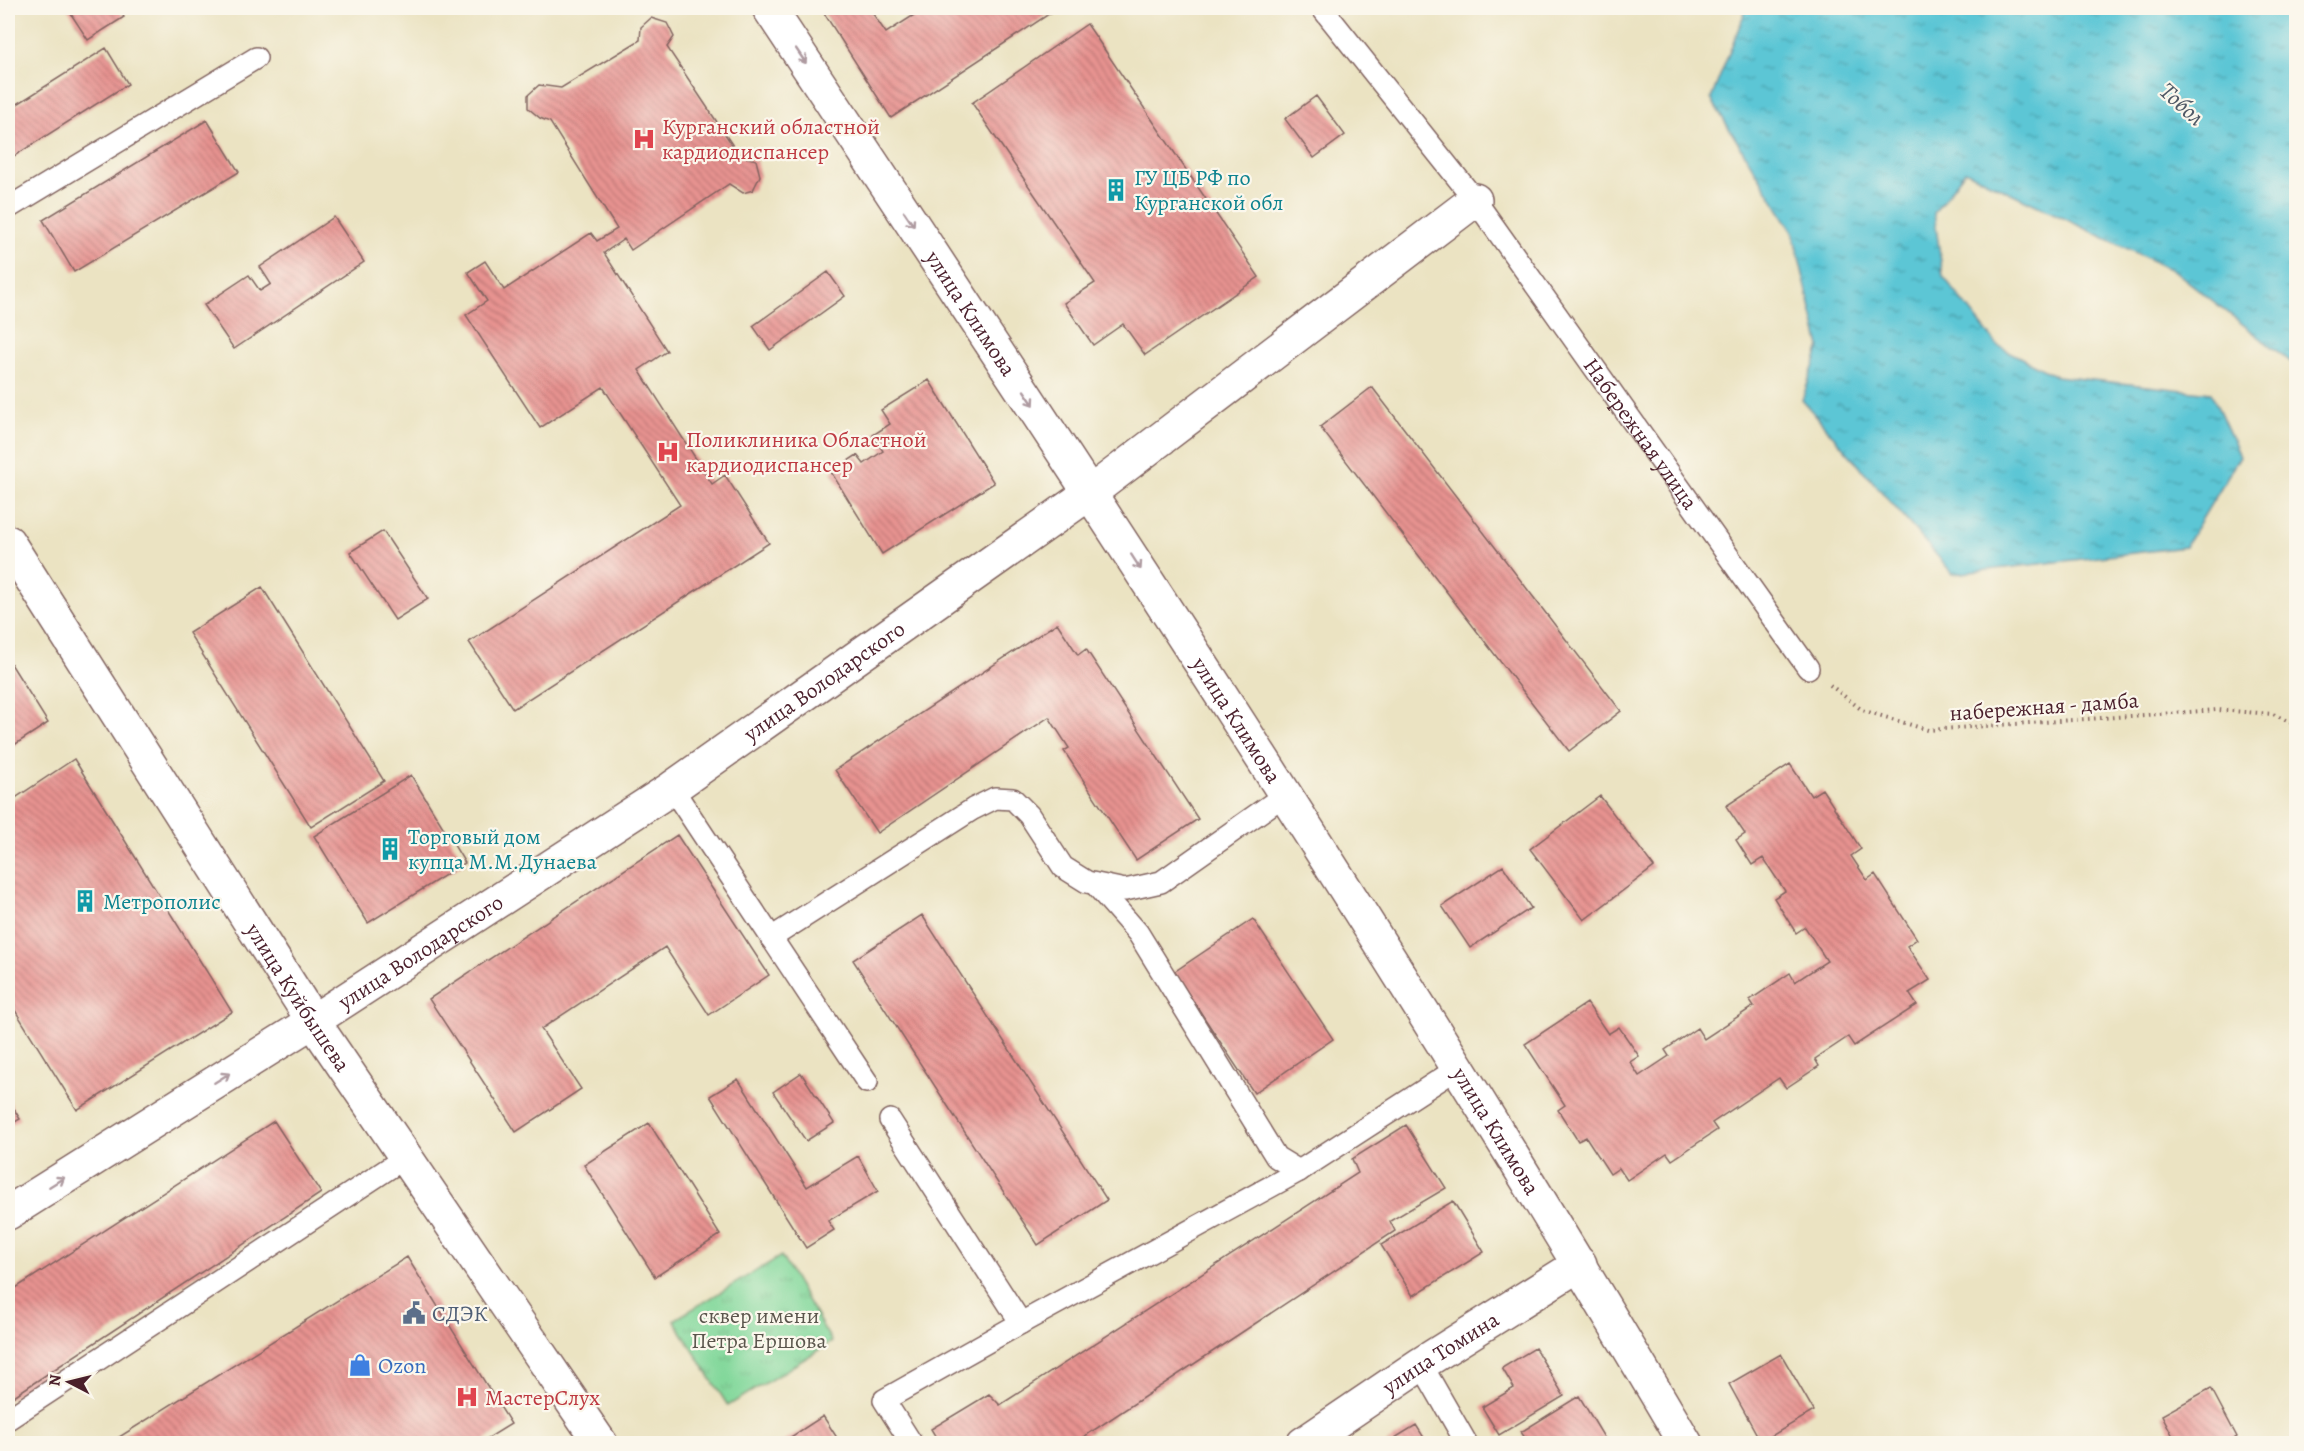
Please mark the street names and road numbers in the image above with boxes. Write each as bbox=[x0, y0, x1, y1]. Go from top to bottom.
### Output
street label: улица Климова bbox=[917, 244, 1023, 383]
street label: Набережная улица bbox=[1576, 352, 1705, 517]
street label: улица Володарского bbox=[737, 614, 911, 749]
street label: улица Климова bbox=[1184, 650, 1289, 790]
street label: набережная - дамба bbox=[1949, 685, 2140, 729]
street label: улица Володарского bbox=[332, 888, 509, 1017]
street label: улица Куйбышева bbox=[238, 917, 358, 1079]
street label: улица Климова bbox=[1444, 1061, 1547, 1201]
street label: улица Томина bbox=[1376, 1304, 1506, 1403]

